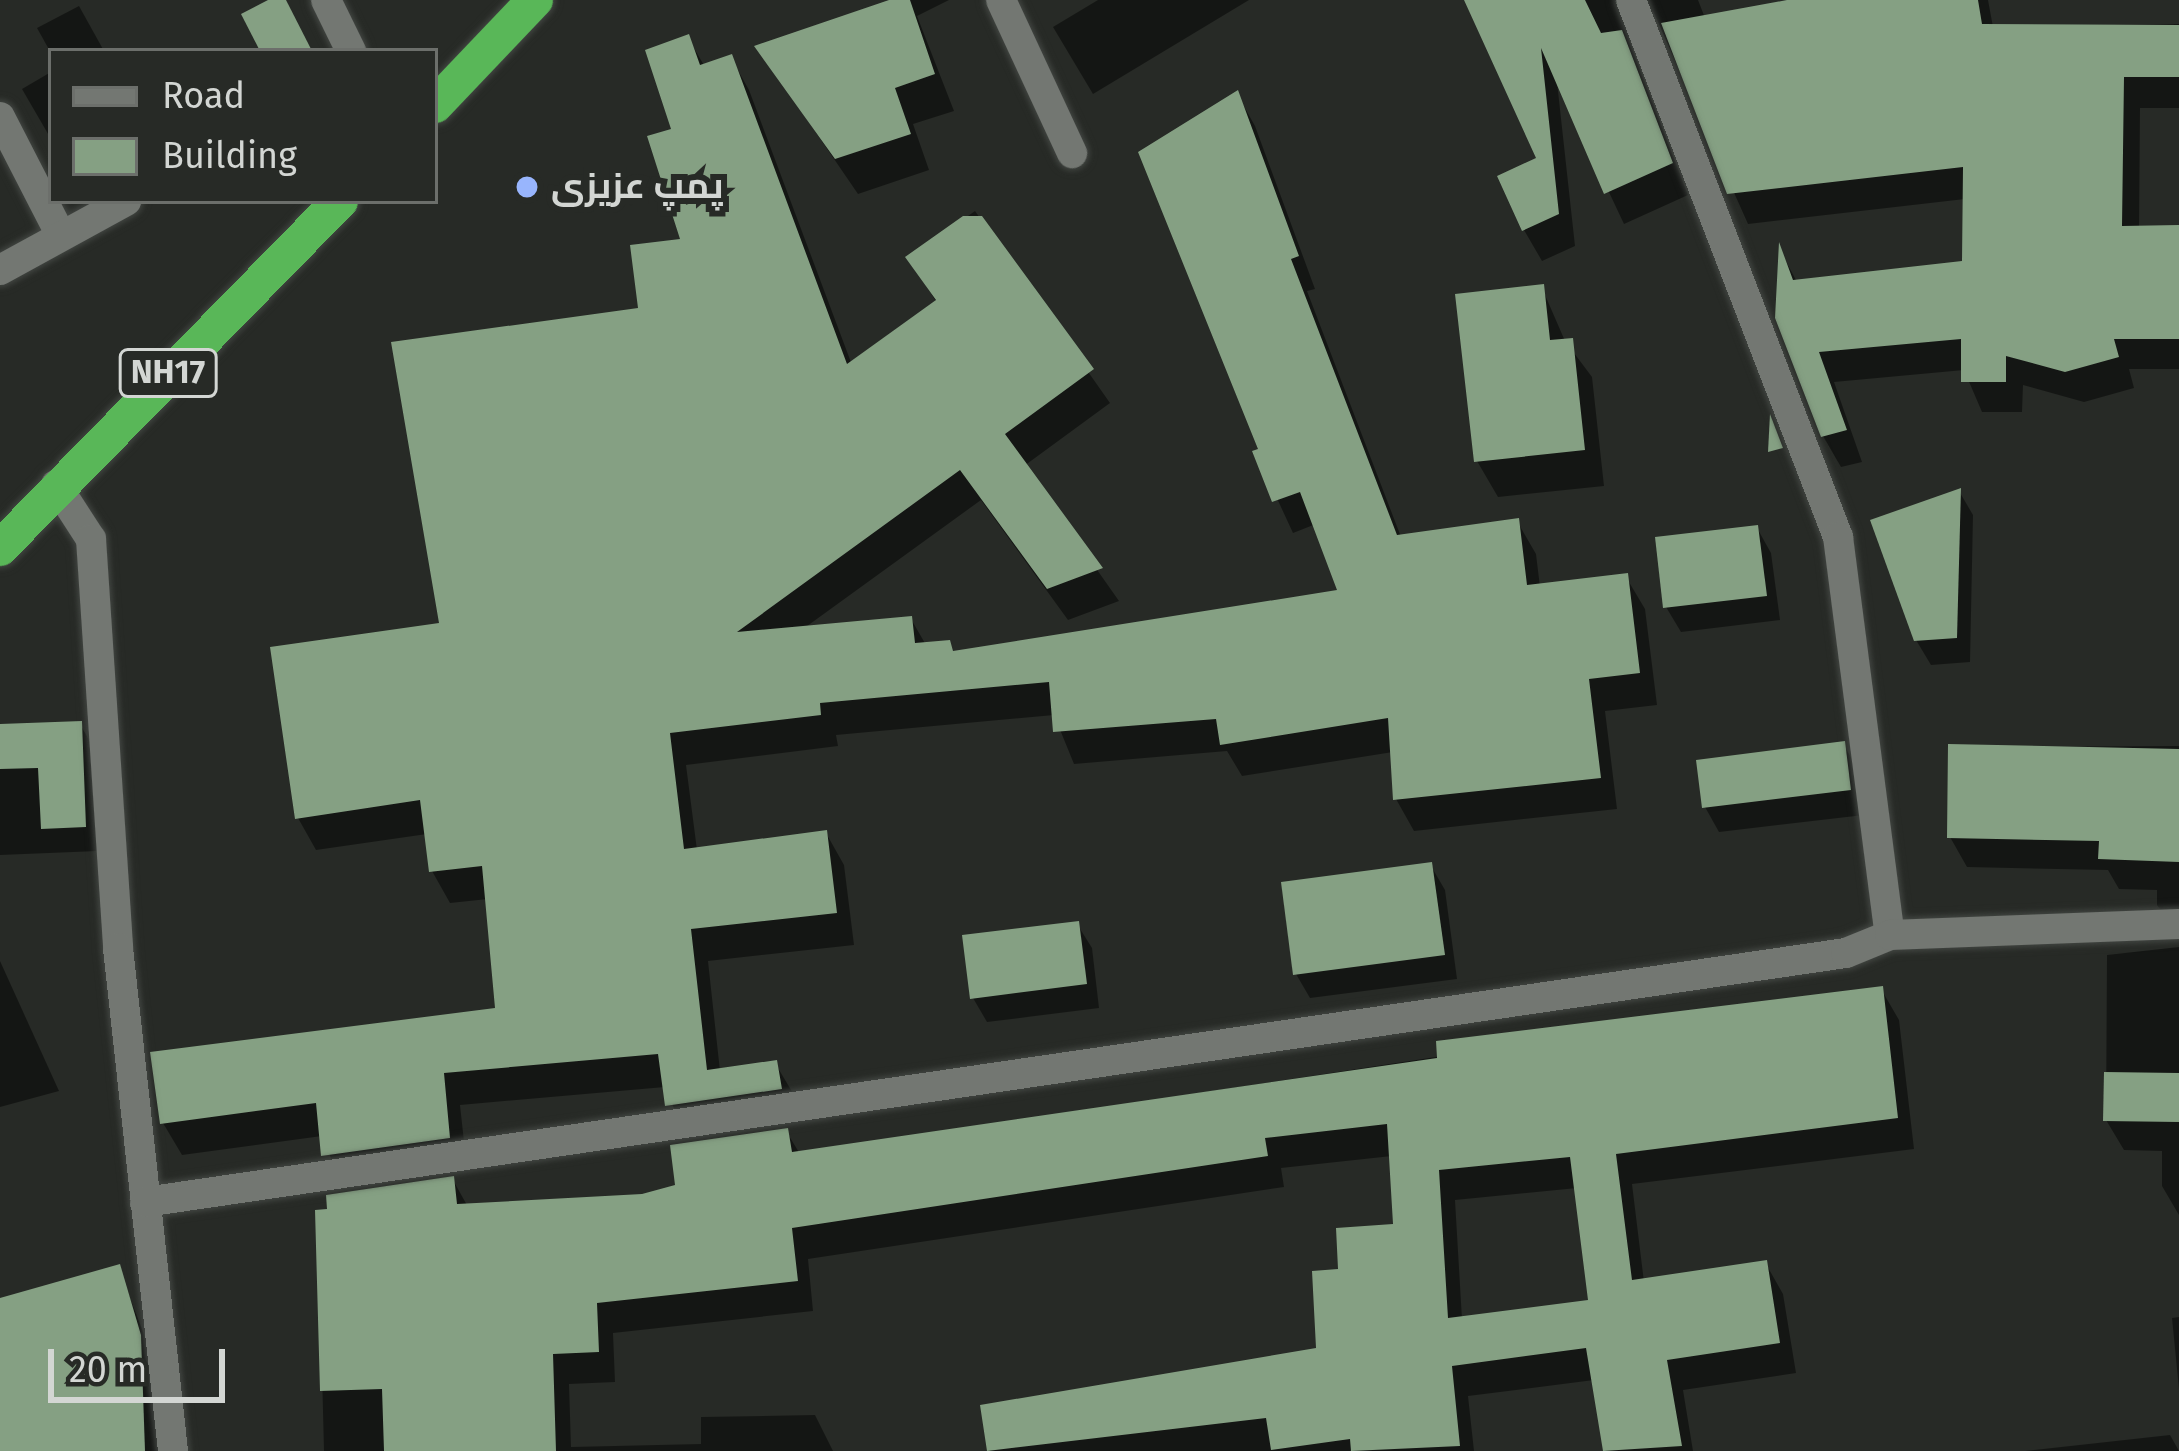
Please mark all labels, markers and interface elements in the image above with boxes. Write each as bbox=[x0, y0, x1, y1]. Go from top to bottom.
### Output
legend bbox=[48, 48, 438, 204]
text: Road bbox=[162, 74, 245, 118]
text: Building bbox=[162, 134, 297, 178]
place label: پمپ عزیزی bbox=[551, 165, 724, 209]
marker: پمپ عزیزی bbox=[514, 174, 540, 200]
road number: NH17 bbox=[117, 346, 219, 400]
scale bar bbox=[54, 1325, 231, 1399]
text: 20 m bbox=[69, 1348, 147, 1392]

